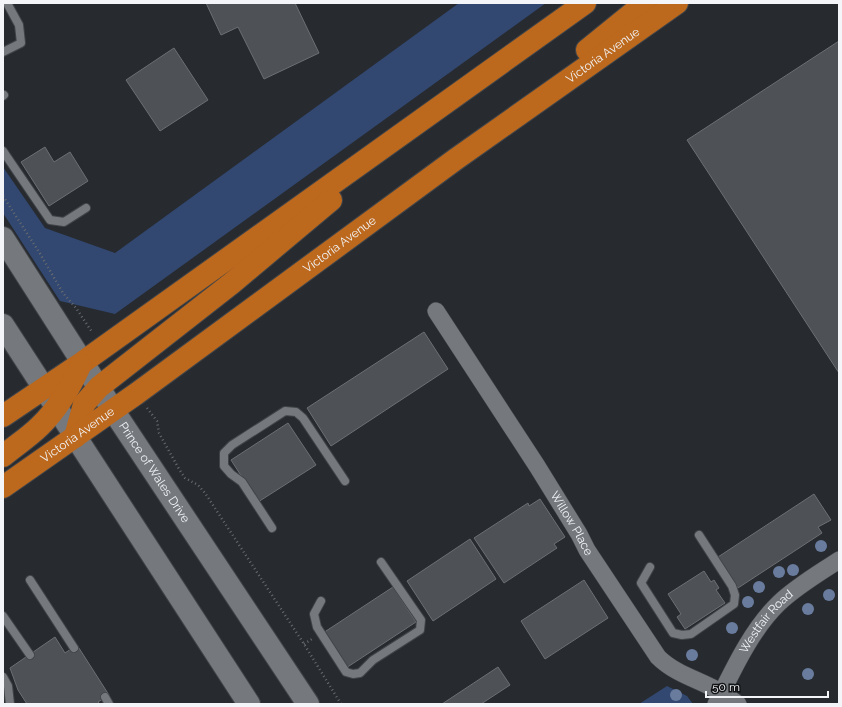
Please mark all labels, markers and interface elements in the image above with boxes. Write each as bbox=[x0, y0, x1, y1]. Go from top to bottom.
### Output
street label: Victoria Avenue bbox=[563, 25, 642, 86]
street label: Victoria Avenue bbox=[301, 213, 379, 276]
street label: Victoria Avenue bbox=[38, 404, 117, 465]
street label: Prince of Wales Drive bbox=[116, 419, 193, 525]
street label: Willow Place bbox=[547, 489, 596, 558]
street label: Westfair Road bbox=[737, 587, 796, 656]
scale bar bbox=[706, 673, 828, 699]
text: 50 m bbox=[712, 680, 740, 694]

